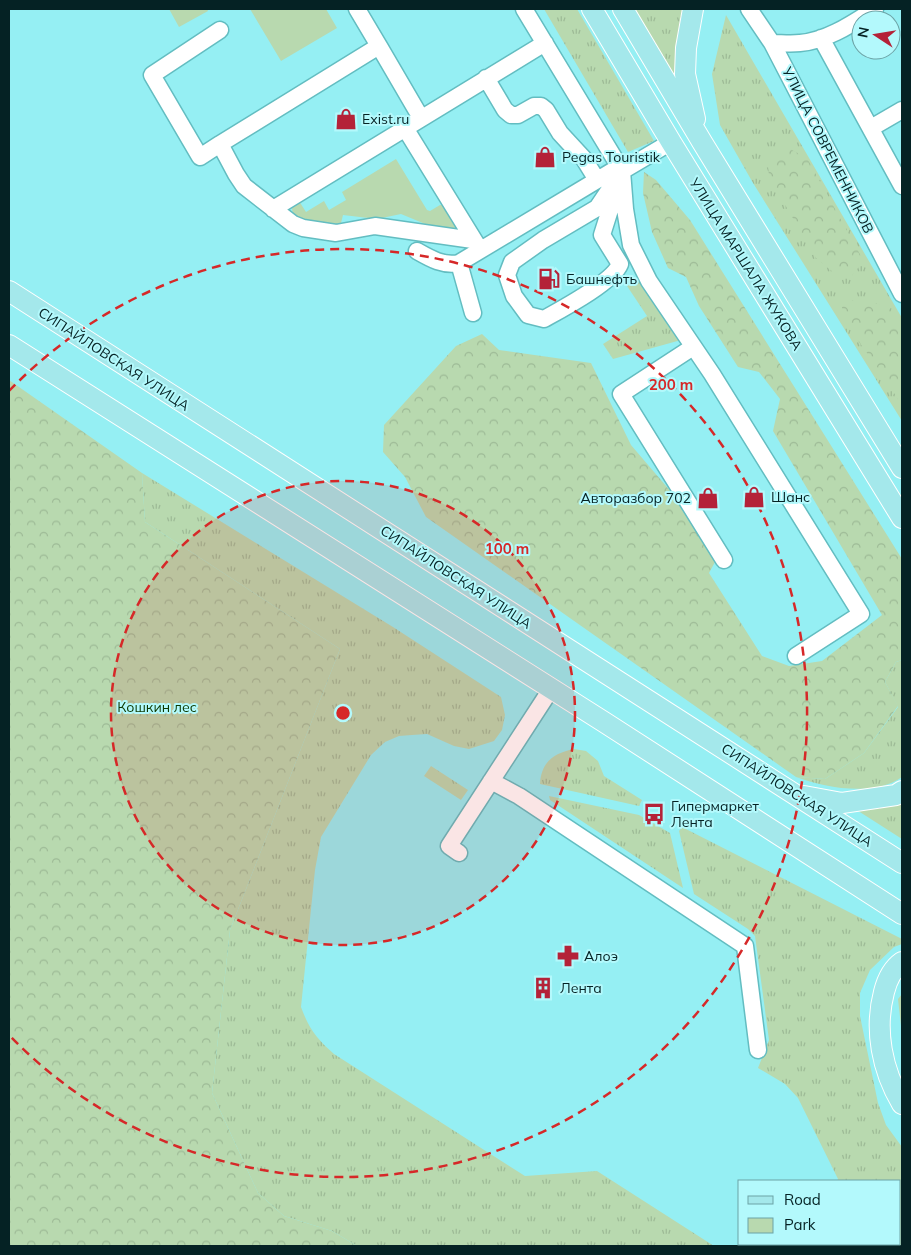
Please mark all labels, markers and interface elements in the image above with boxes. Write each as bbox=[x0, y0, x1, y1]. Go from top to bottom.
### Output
north arrow bbox=[851, 10, 901, 60]
text: N bbox=[853, 25, 873, 39]
street label: УЛИЦА СОВРЕМЕННИКОВ bbox=[778, 63, 878, 236]
shop icon: Exist.ru bbox=[333, 106, 359, 132]
place label: Exist.ru bbox=[362, 110, 409, 128]
shop icon: Pegas Touristik bbox=[532, 144, 558, 170]
place label: Pegas Touristik bbox=[562, 148, 661, 166]
street label: УЛИЦА МАРШАЛА ЖУКОВА bbox=[685, 174, 807, 354]
fuel station icon: Башнефть bbox=[536, 266, 562, 292]
place label: Башнефть bbox=[566, 270, 637, 288]
street label: СИПАЙЛОВСКАЯ УЛИЦА bbox=[35, 303, 194, 415]
text: 200 m bbox=[649, 375, 693, 394]
shop icon: Шанс bbox=[741, 484, 767, 510]
shop icon: Авторазбор 702 bbox=[695, 485, 721, 511]
place label: Шанс bbox=[771, 488, 810, 506]
place label: Авторазбор 702 bbox=[580, 489, 691, 507]
street label: СИПАЙЛОВСКАЯ УЛИЦА bbox=[377, 521, 536, 633]
text: 100 m bbox=[485, 539, 529, 558]
park label: Кошкин лес bbox=[117, 698, 197, 716]
centre of rings bbox=[334, 704, 352, 722]
street label: СИПАЙЛОВСКАЯ УЛИЦА bbox=[718, 739, 877, 851]
place label: Гипермаркет Лента bbox=[671, 797, 759, 831]
bus stop icon: Гипермаркет Лента bbox=[641, 801, 667, 827]
pharmacy icon: Алоэ bbox=[555, 943, 581, 969]
place label: Алоэ bbox=[584, 947, 618, 965]
building icon: Лента bbox=[530, 975, 556, 1001]
place label: Лента bbox=[560, 979, 602, 997]
legend bbox=[738, 1180, 901, 1245]
text: Road bbox=[784, 1190, 821, 1209]
text: Park bbox=[784, 1215, 816, 1234]

